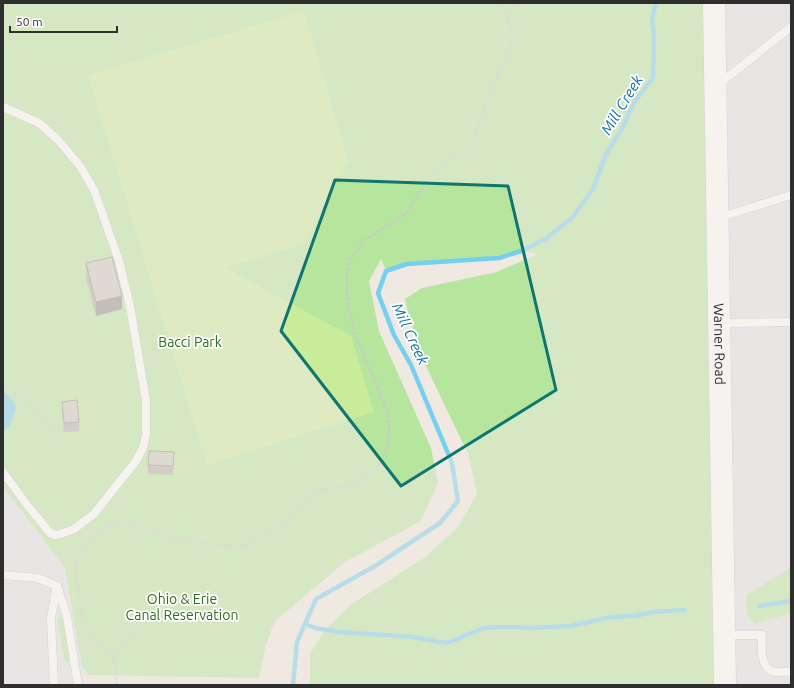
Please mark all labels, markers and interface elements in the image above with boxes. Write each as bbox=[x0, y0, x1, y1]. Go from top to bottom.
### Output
scale bar bbox=[10, 8, 117, 34]
text: 50 m bbox=[16, 15, 43, 28]
water label: Mill Creek bbox=[597, 72, 646, 138]
water label: Mill Creek bbox=[389, 300, 432, 368]
street label: Warner Road bbox=[711, 303, 728, 385]
park label: Bacci Park bbox=[158, 334, 222, 350]
park label: Ohio & Erie Canal Reservation bbox=[126, 591, 238, 623]

